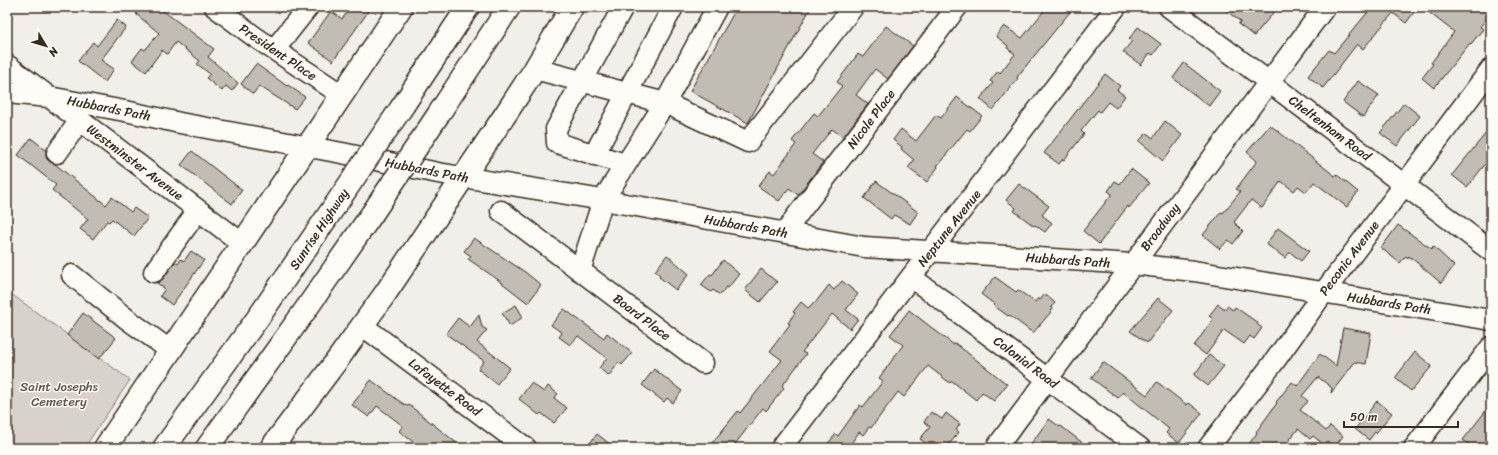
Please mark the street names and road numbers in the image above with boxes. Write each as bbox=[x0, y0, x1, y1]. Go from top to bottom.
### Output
street label: President Place bbox=[234, 17, 322, 87]
street label: Nicole Place bbox=[841, 84, 902, 154]
street label: Hubbards Path bbox=[65, 89, 153, 127]
street label: Cheltenham Road bbox=[1284, 89, 1377, 168]
street label: Westminster Avenue bbox=[81, 118, 189, 206]
street label: Hubbards Path bbox=[383, 151, 471, 189]
street label: Sunrise Highway bbox=[283, 183, 355, 275]
street label: Neptune Avenue bbox=[911, 184, 987, 272]
street label: Broadway bbox=[1134, 198, 1186, 256]
street label: Hubbards Path bbox=[702, 207, 790, 245]
street label: Peconic Avenue bbox=[1313, 215, 1385, 301]
street label: Hubbards Path bbox=[1025, 246, 1111, 274]
street label: Hubbards Path bbox=[1345, 285, 1433, 321]
street label: Board Place bbox=[608, 287, 676, 347]
street label: Colonial Road bbox=[988, 330, 1065, 395]
street label: Lafayette Road bbox=[404, 352, 487, 423]

